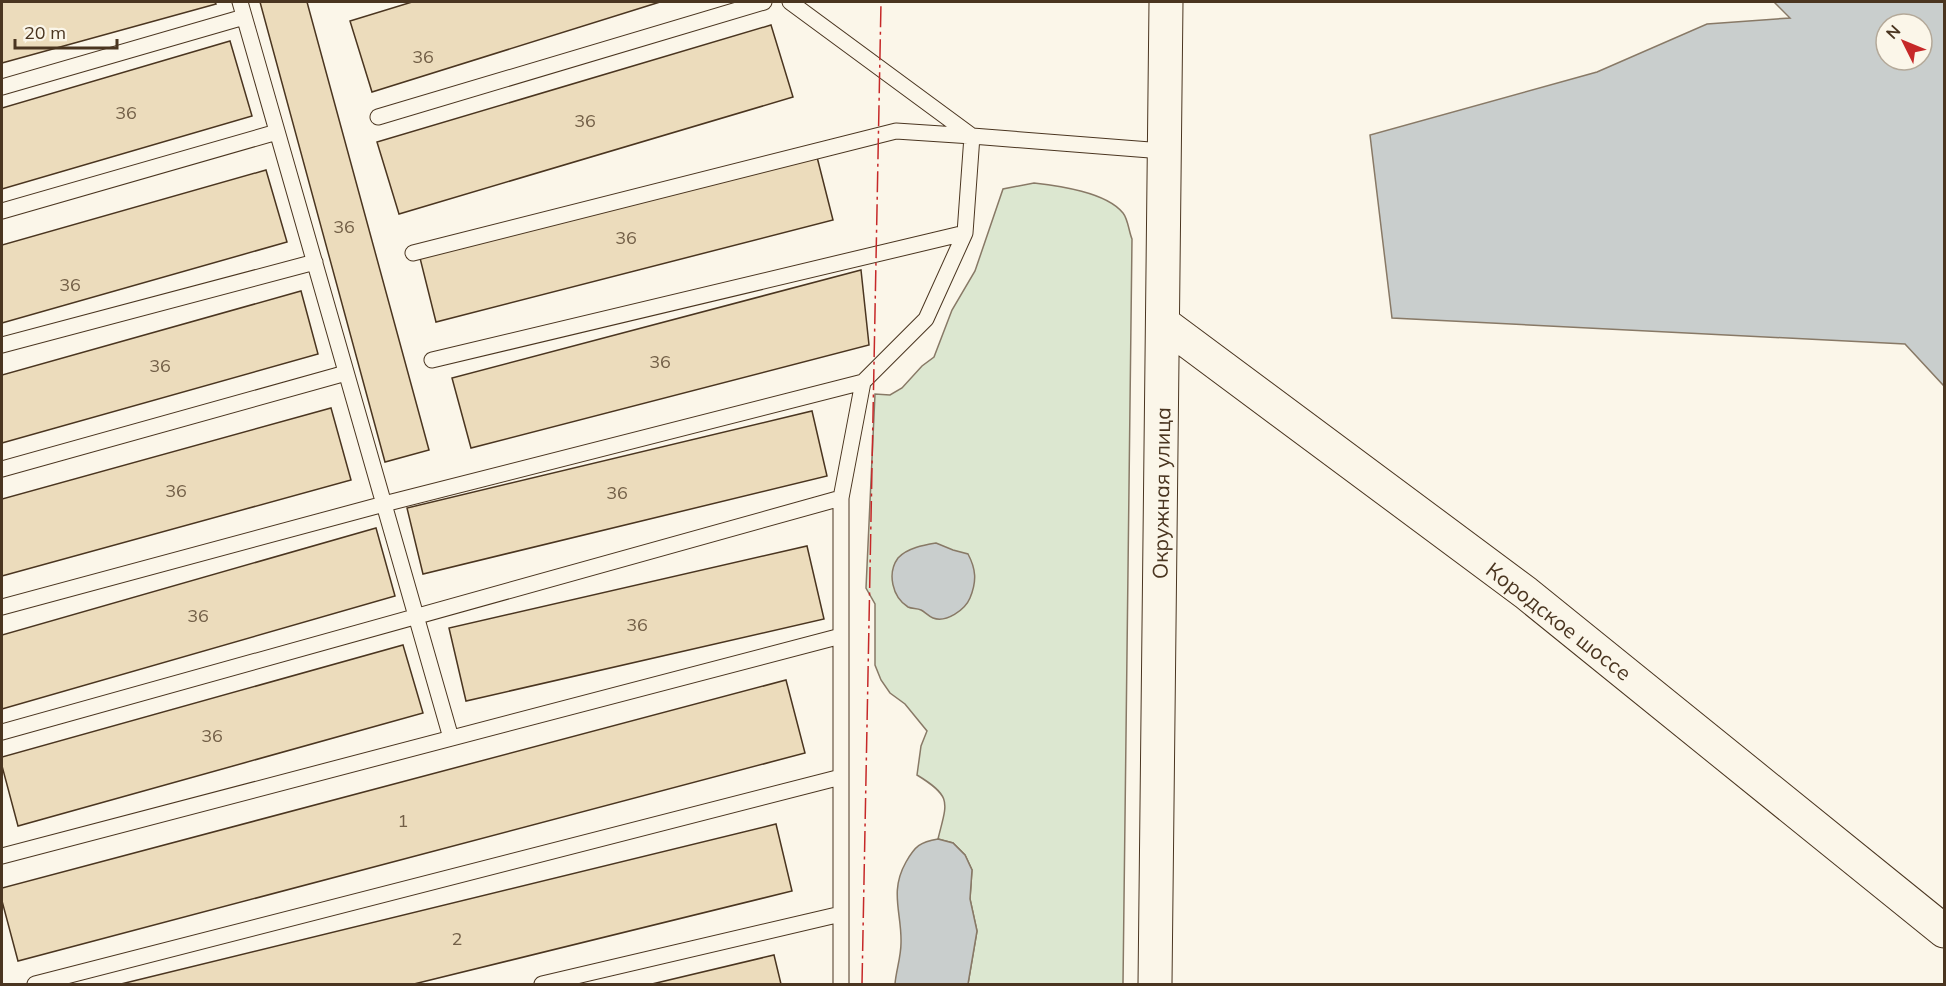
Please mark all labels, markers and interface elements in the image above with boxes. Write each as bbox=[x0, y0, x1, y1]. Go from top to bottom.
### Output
scale bar bbox=[15, 12, 117, 50]
north arrow bbox=[1874, 12, 1934, 72]
text: 20 m bbox=[24, 21, 66, 44]
text: N bbox=[1882, 21, 1904, 43]
house number: 36 bbox=[412, 45, 434, 68]
house number: 36 bbox=[115, 101, 137, 124]
house number: 36 bbox=[574, 109, 596, 132]
house number: 36 bbox=[333, 215, 355, 238]
house number: 36 bbox=[615, 226, 637, 249]
house number: 36 bbox=[59, 273, 81, 296]
house number: 36 bbox=[649, 350, 671, 373]
house number: 36 bbox=[149, 354, 171, 377]
street label: Окружная улица bbox=[1147, 407, 1175, 579]
house number: 36 bbox=[165, 479, 187, 502]
house number: 36 bbox=[606, 481, 628, 504]
street label: Кородское шоссе bbox=[1481, 556, 1637, 686]
house number: 36 bbox=[187, 604, 209, 627]
house number: 36 bbox=[626, 613, 648, 636]
house number: 36 bbox=[201, 724, 223, 747]
house number: 1 bbox=[398, 809, 408, 832]
house number: 2 bbox=[452, 927, 462, 950]

